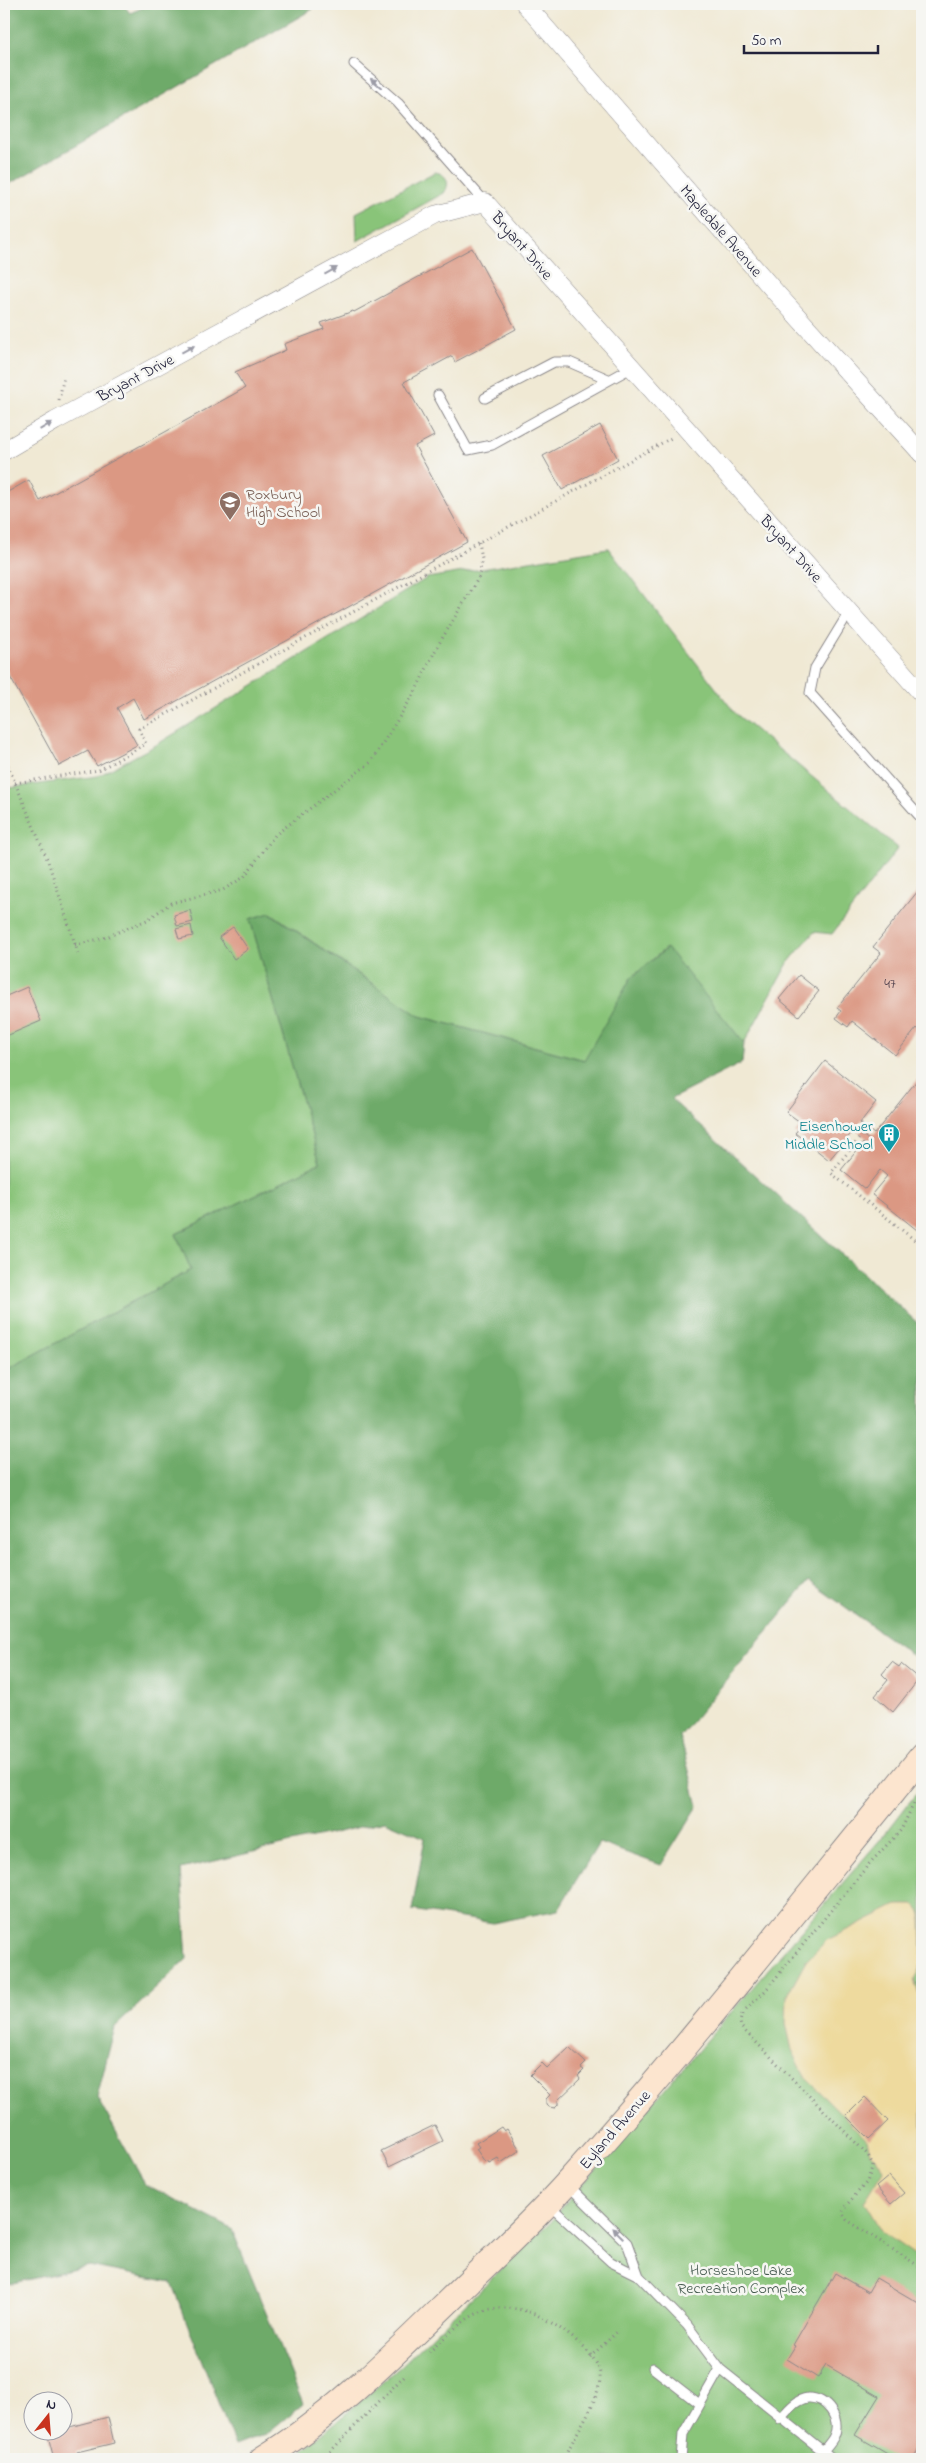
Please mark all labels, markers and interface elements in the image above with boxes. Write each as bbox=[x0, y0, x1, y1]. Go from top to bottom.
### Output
scale bar bbox=[744, 22, 877, 54]
text: 50 m bbox=[751, 30, 782, 52]
one-way arrow bbox=[370, 78, 383, 89]
street label: Mapledale Avenue bbox=[673, 180, 768, 283]
street label: Bryant Drive bbox=[484, 206, 559, 286]
one-way arrow bbox=[324, 267, 338, 275]
one-way arrow bbox=[182, 344, 195, 353]
street label: Bryant Drive bbox=[92, 348, 179, 410]
one-way arrow bbox=[39, 422, 52, 431]
place label: Roxbury High School bbox=[246, 483, 320, 525]
school or university icon: Roxbury High School bbox=[218, 490, 242, 521]
street label: Bryant Drive bbox=[753, 509, 828, 589]
house number: 47 bbox=[884, 974, 896, 995]
place label: Eisenhower Middle School bbox=[785, 1115, 873, 1157]
building icon: Eisenhower Middle School bbox=[877, 1122, 901, 1153]
street label: Eyland Avenue bbox=[574, 2085, 657, 2175]
one-way arrow bbox=[612, 2228, 624, 2240]
park label: Horseshoe Lake Recreation Complex bbox=[677, 2259, 805, 2301]
north arrow bbox=[22, 2390, 72, 2440]
text: N bbox=[44, 2394, 59, 2416]

